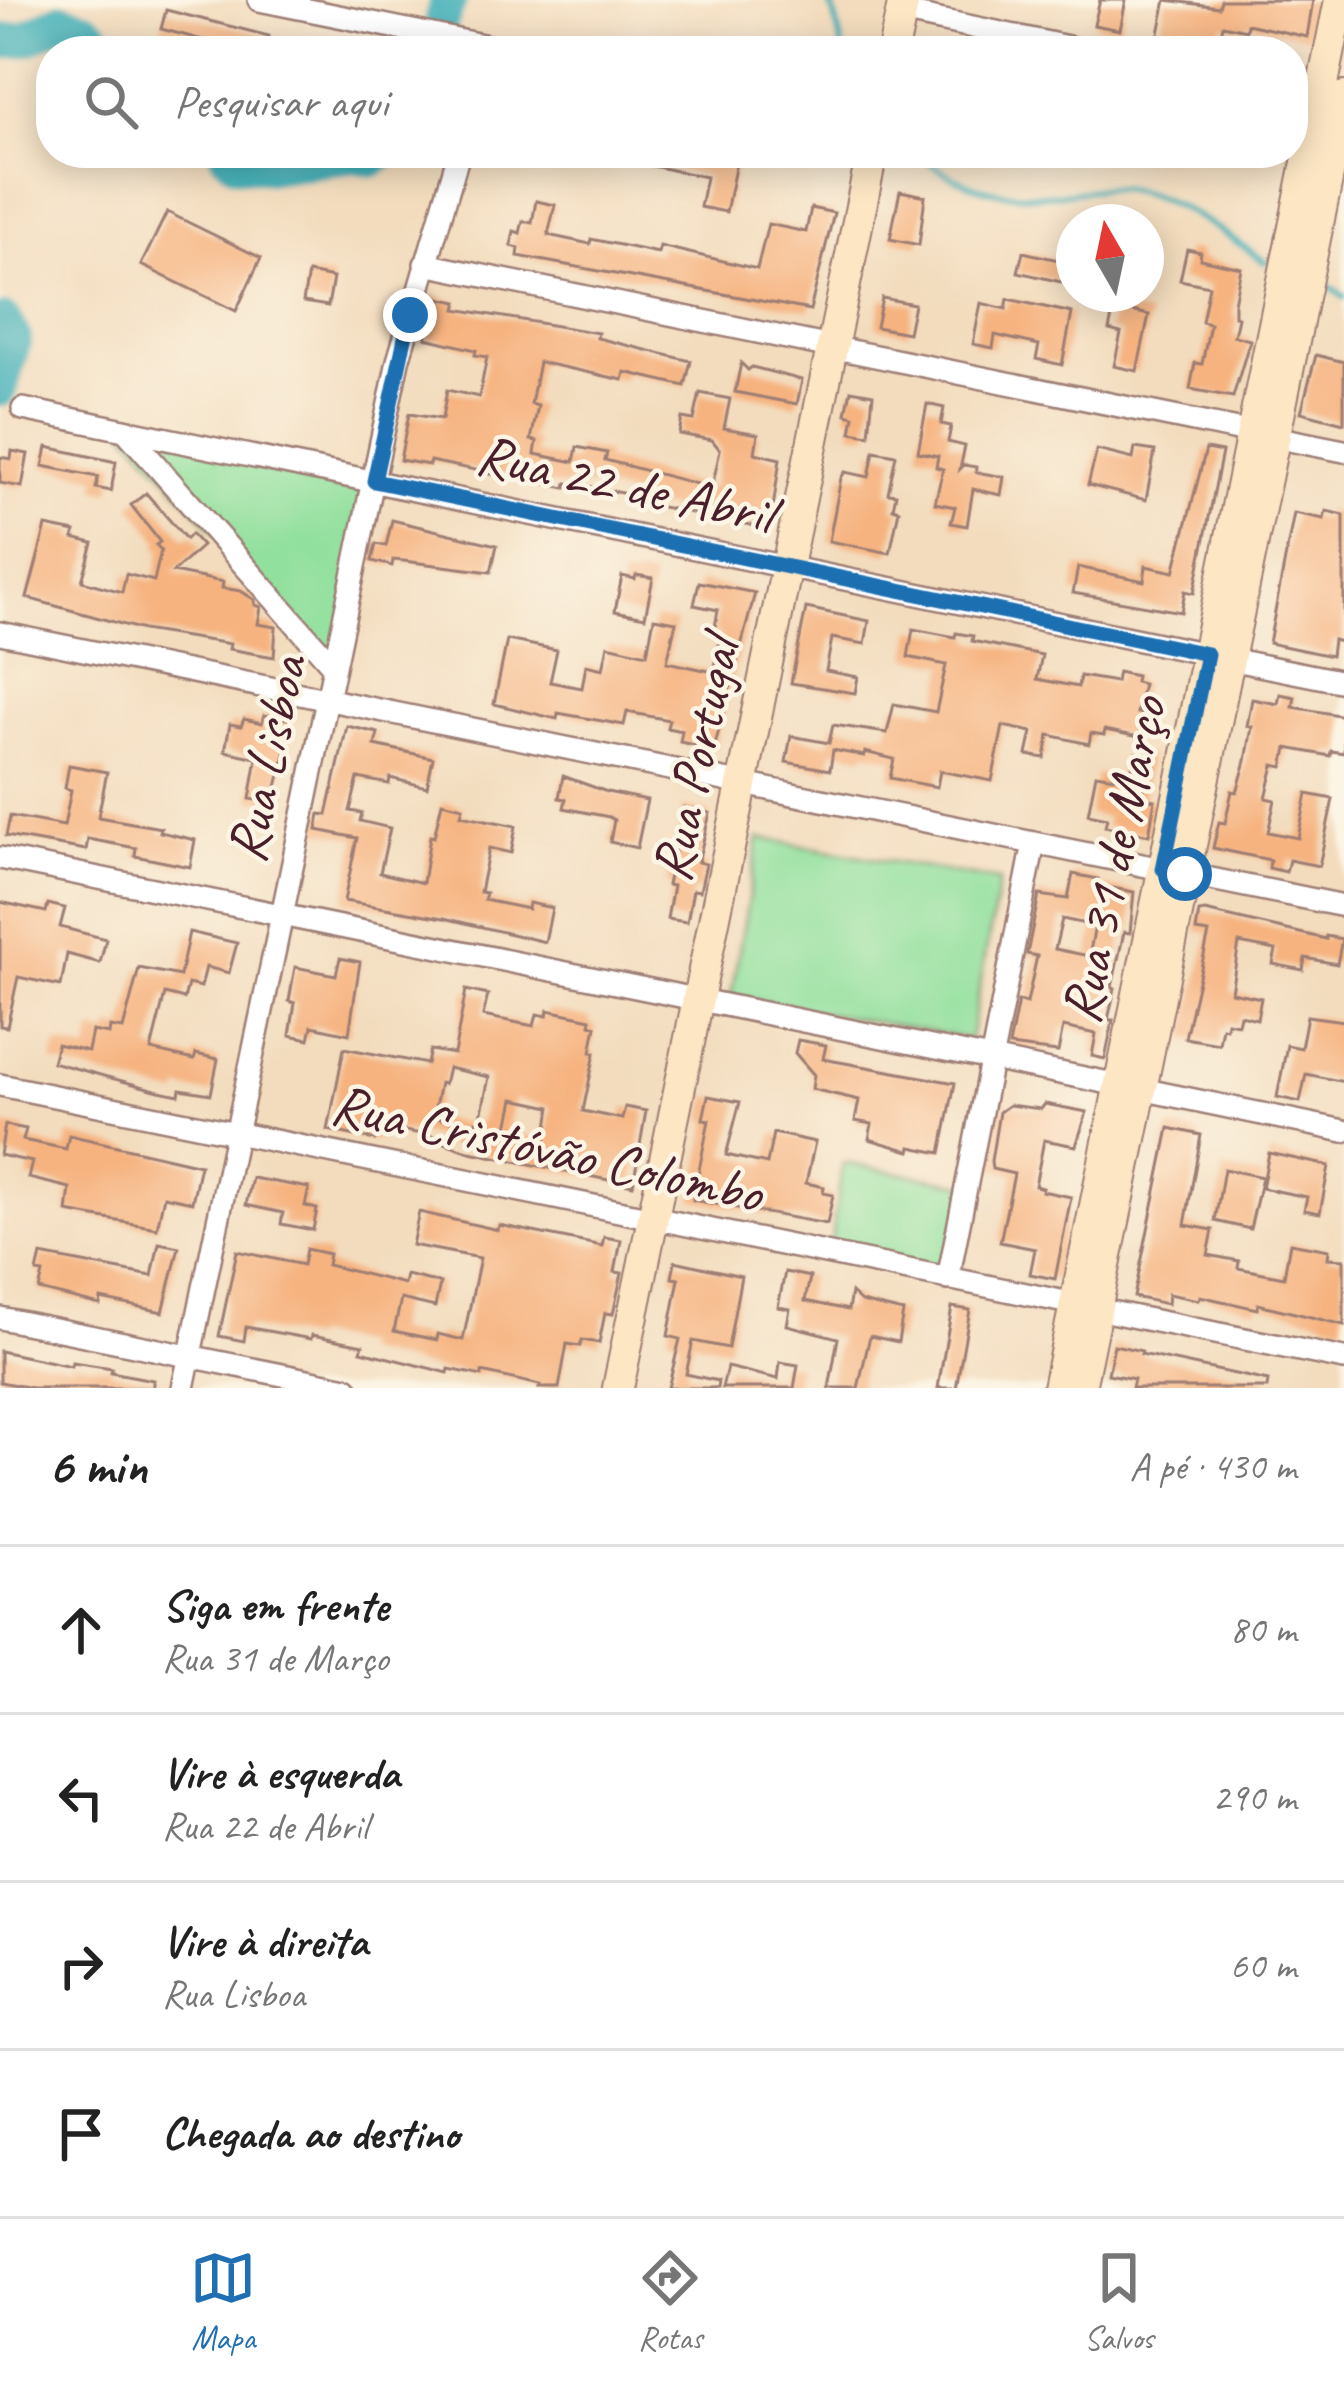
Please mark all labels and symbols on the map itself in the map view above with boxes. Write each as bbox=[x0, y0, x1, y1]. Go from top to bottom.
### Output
north arrow bbox=[1056, 204, 1164, 312]
route end bbox=[383, 288, 437, 342]
street label: Rua 22 de Abril bbox=[470, 418, 789, 552]
street label: Rua Portugal bbox=[634, 623, 758, 888]
street label: Rua Lisboa bbox=[209, 646, 324, 869]
street label: Rua 31 de Março bbox=[1043, 688, 1183, 1029]
route start bbox=[1158, 847, 1212, 901]
street label: Rua Cristóvão Colombo bbox=[325, 1067, 772, 1229]

